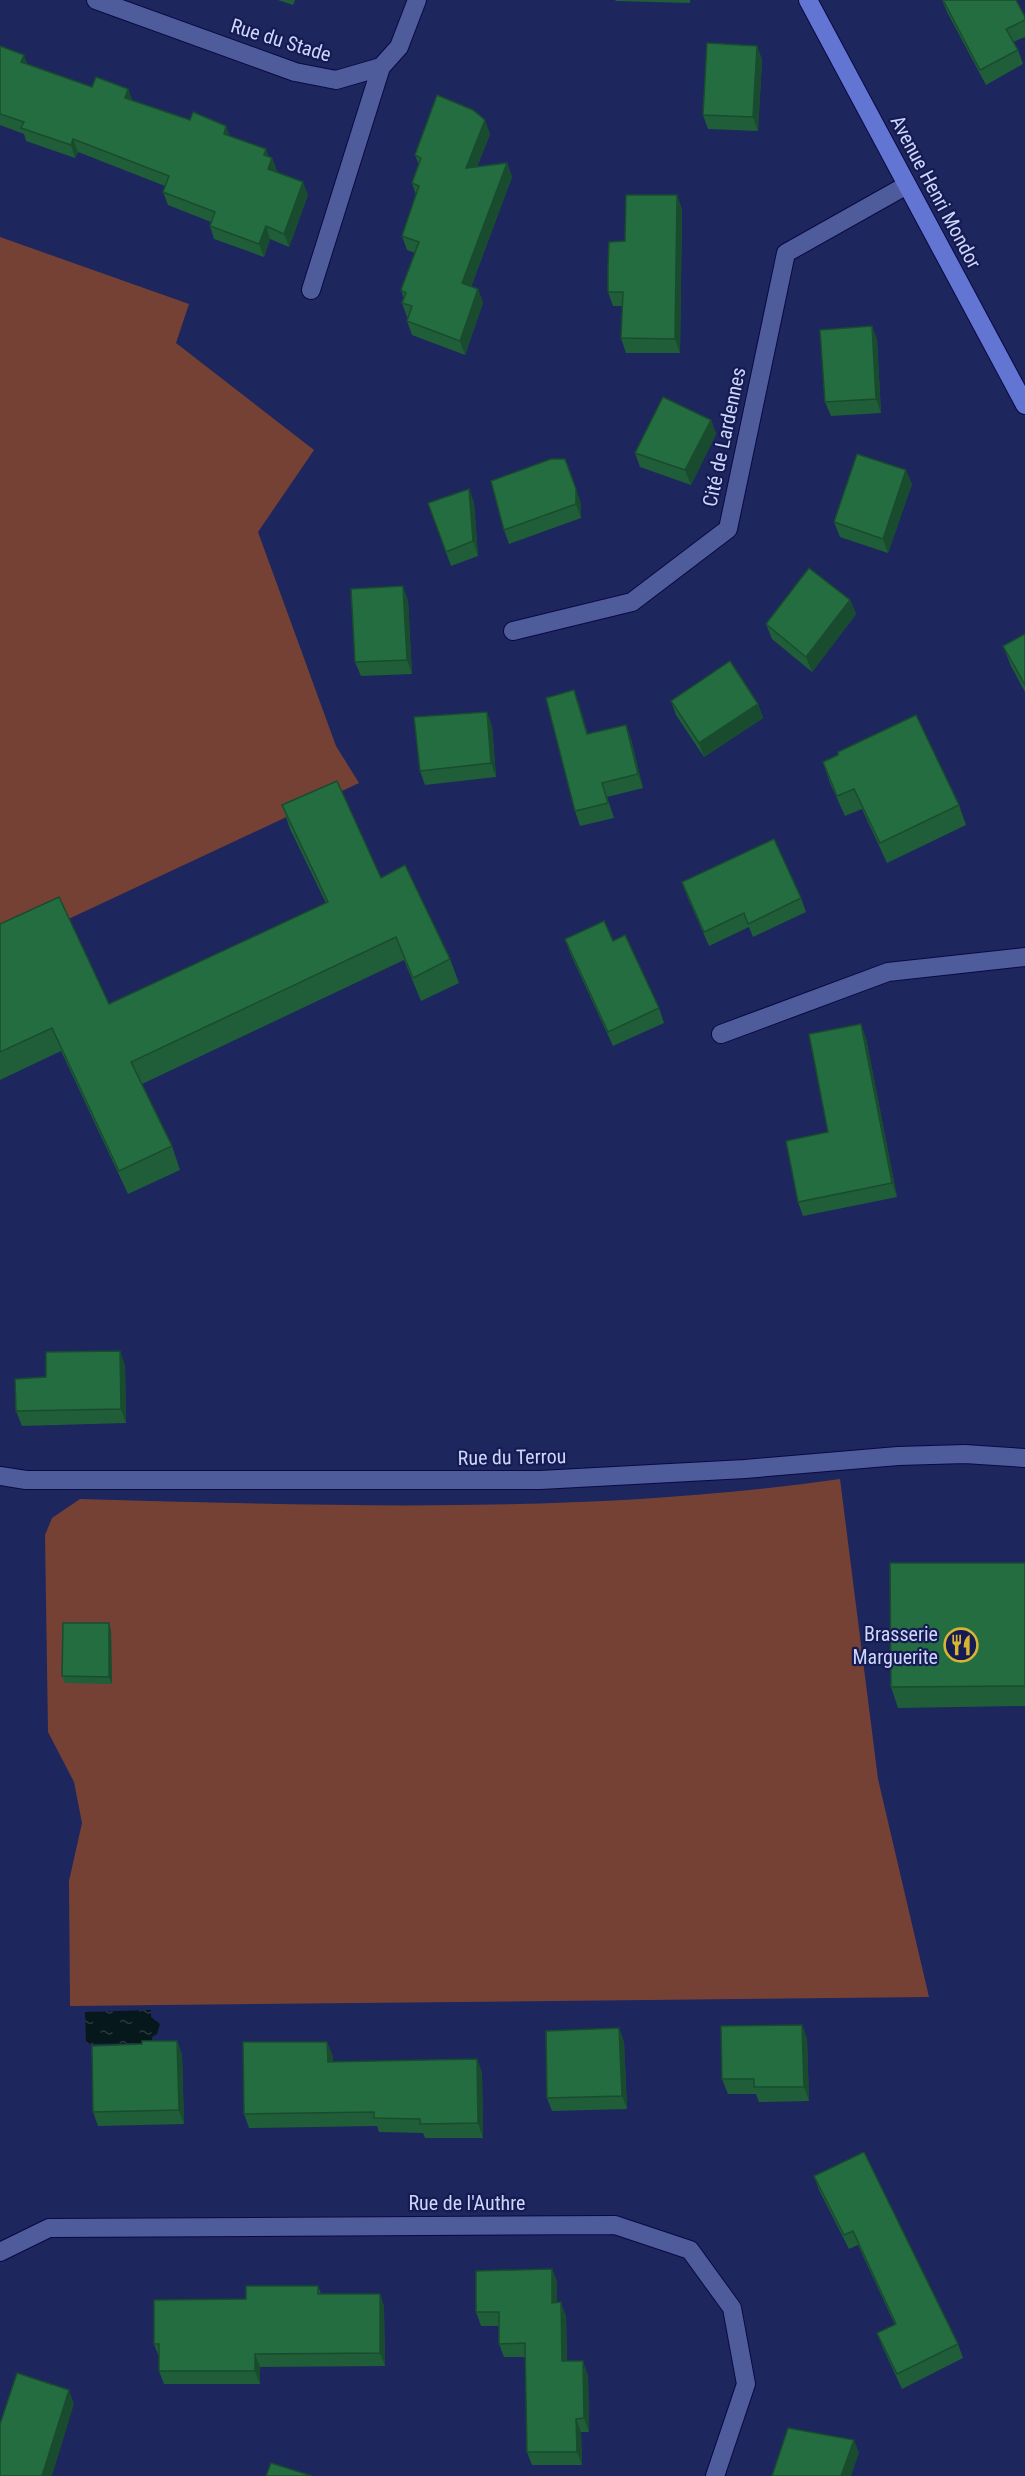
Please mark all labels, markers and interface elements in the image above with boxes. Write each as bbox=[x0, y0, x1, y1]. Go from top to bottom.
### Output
street label: Rue du Stade bbox=[228, 13, 334, 67]
street label: Avenue Henri Mondor bbox=[886, 111, 986, 273]
street label: Cité de Lardennes bbox=[698, 365, 750, 509]
street label: Rue du Terrou bbox=[458, 1444, 566, 1470]
place label: Brasserie Marguerite bbox=[853, 1622, 938, 1669]
restaurant icon: Brasserie Marguerite bbox=[943, 1627, 979, 1663]
street label: Rue de l'Authre bbox=[408, 2191, 526, 2215]

